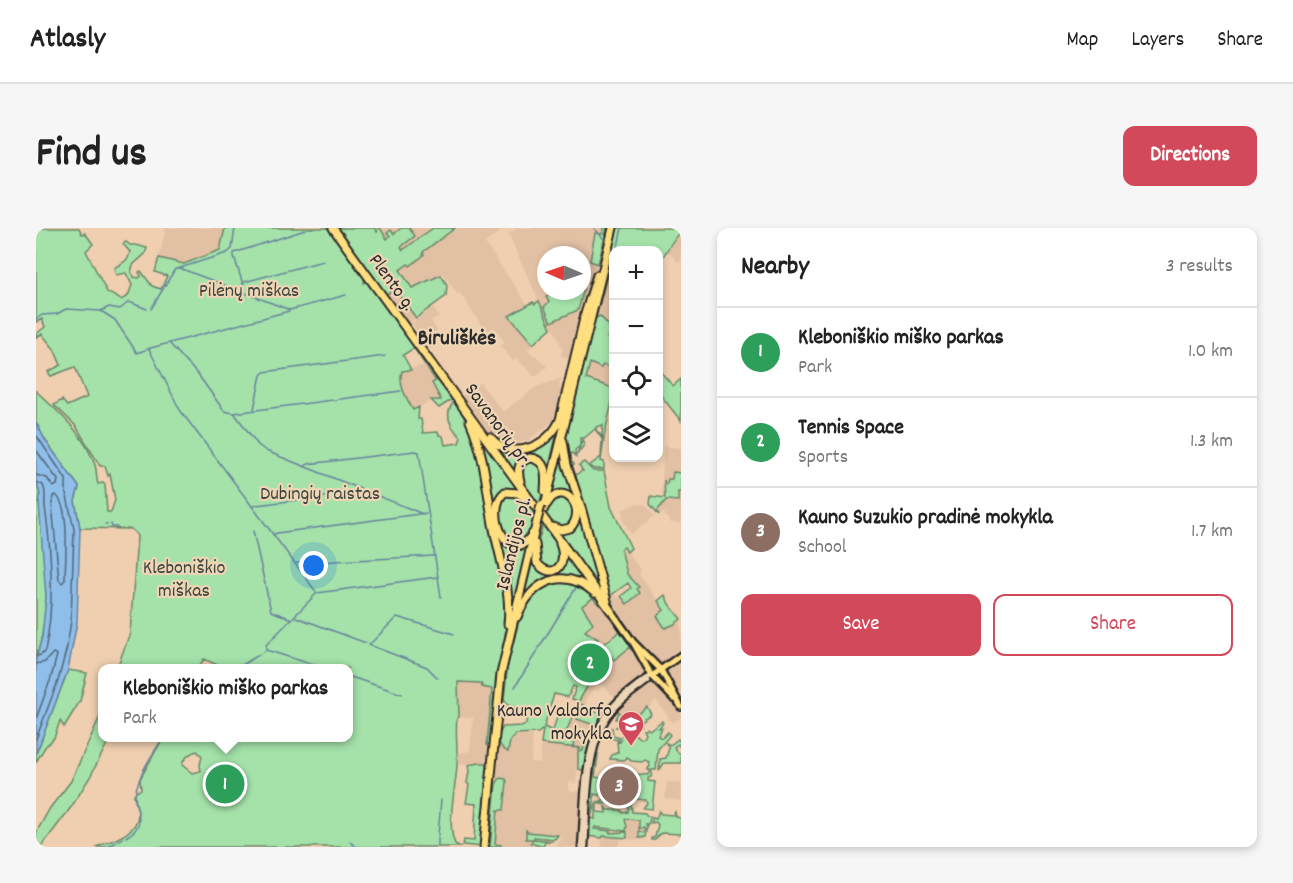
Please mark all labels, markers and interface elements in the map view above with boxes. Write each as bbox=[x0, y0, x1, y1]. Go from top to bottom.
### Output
text: Atlasly bbox=[30, 21, 105, 61]
text: Map bbox=[1067, 26, 1098, 56]
text: Layers bbox=[1131, 26, 1184, 56]
text: Share bbox=[1217, 26, 1263, 56]
text: Find us bbox=[36, 126, 147, 186]
button: Directions bbox=[1123, 126, 1257, 186]
north arrow bbox=[537, 246, 591, 300]
map controls bbox=[609, 246, 663, 462]
button: + bbox=[609, 246, 663, 300]
street label: Plento g. bbox=[361, 249, 421, 317]
text: Nearby bbox=[741, 249, 809, 286]
text: 3 results bbox=[1166, 253, 1233, 281]
park label: Pilėnų miškas bbox=[199, 278, 299, 306]
button: − bbox=[609, 300, 663, 354]
text: Kleboniškio miško parkas bbox=[798, 323, 1004, 354]
district label: Biruliškės bbox=[418, 324, 496, 355]
text: 1 bbox=[758, 338, 763, 366]
text: 1.0 km bbox=[1188, 338, 1233, 366]
button: locate bbox=[609, 354, 663, 408]
text: Park bbox=[798, 354, 832, 382]
street label: Savanorių pr. bbox=[457, 378, 537, 474]
button: layers bbox=[609, 408, 663, 462]
text: Tennis Space bbox=[798, 413, 904, 444]
text: 2 bbox=[756, 428, 765, 456]
text: 1.3 km bbox=[1190, 428, 1233, 456]
text: Sports bbox=[798, 444, 848, 472]
park label: Dubingių raistas bbox=[260, 481, 380, 509]
street label: Islandijos pl. bbox=[490, 494, 540, 594]
text: Kauno Suzukio pradinė mokykla bbox=[798, 503, 1053, 534]
text: 3 bbox=[756, 518, 765, 546]
text: 1.7 km bbox=[1191, 518, 1233, 546]
text: School bbox=[798, 534, 847, 562]
your location bbox=[299, 551, 328, 580]
park label: Kleboniškio miškas bbox=[143, 555, 225, 606]
button: Save bbox=[741, 594, 981, 656]
button: Share bbox=[993, 594, 1233, 656]
pin: 2 bbox=[570, 640, 610, 686]
popup bbox=[98, 664, 353, 742]
text: Kleboniškio miško parkas bbox=[123, 674, 328, 705]
place label: Kauno Valdorfo mokykla bbox=[497, 698, 613, 749]
text: Park bbox=[123, 705, 157, 733]
school or university icon: Kauno Valdorfo mokykla bbox=[616, 709, 646, 747]
pin: 1 bbox=[206, 762, 244, 806]
pin: 3 bbox=[600, 764, 638, 808]

